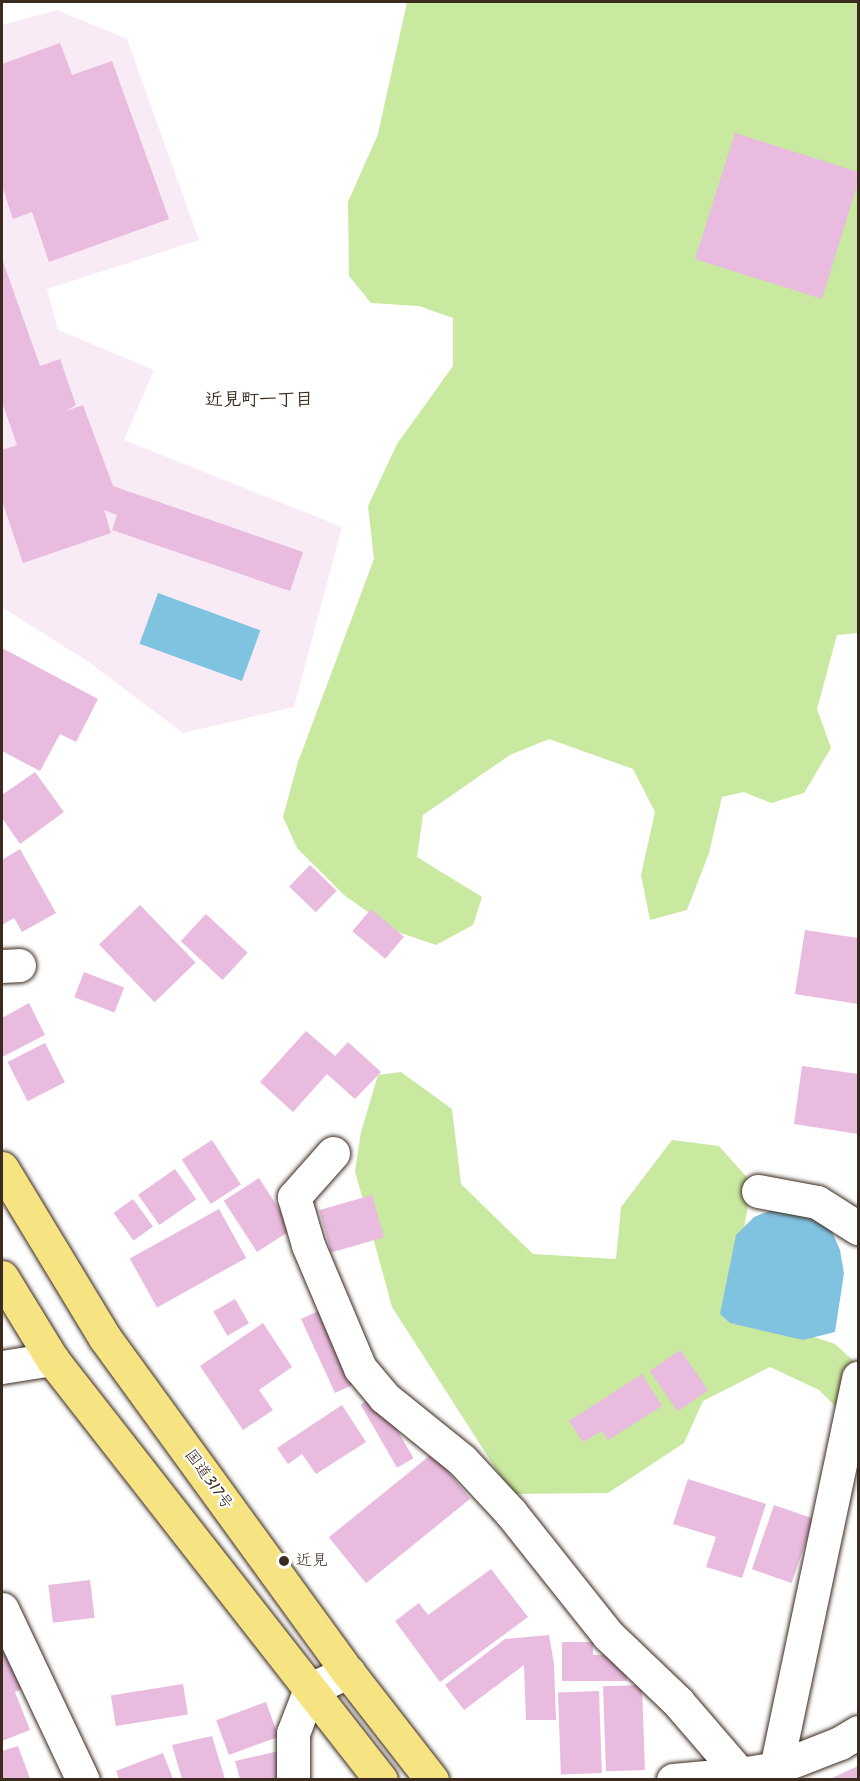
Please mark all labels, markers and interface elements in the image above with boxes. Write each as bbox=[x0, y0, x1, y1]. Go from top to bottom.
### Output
district label: 近見町一丁目 bbox=[205, 390, 313, 412]
street label: 国道317号 bbox=[180, 1446, 236, 1514]
place label: 近見 bbox=[296, 1551, 328, 1571]
marker: 近見 bbox=[277, 1554, 291, 1568]

